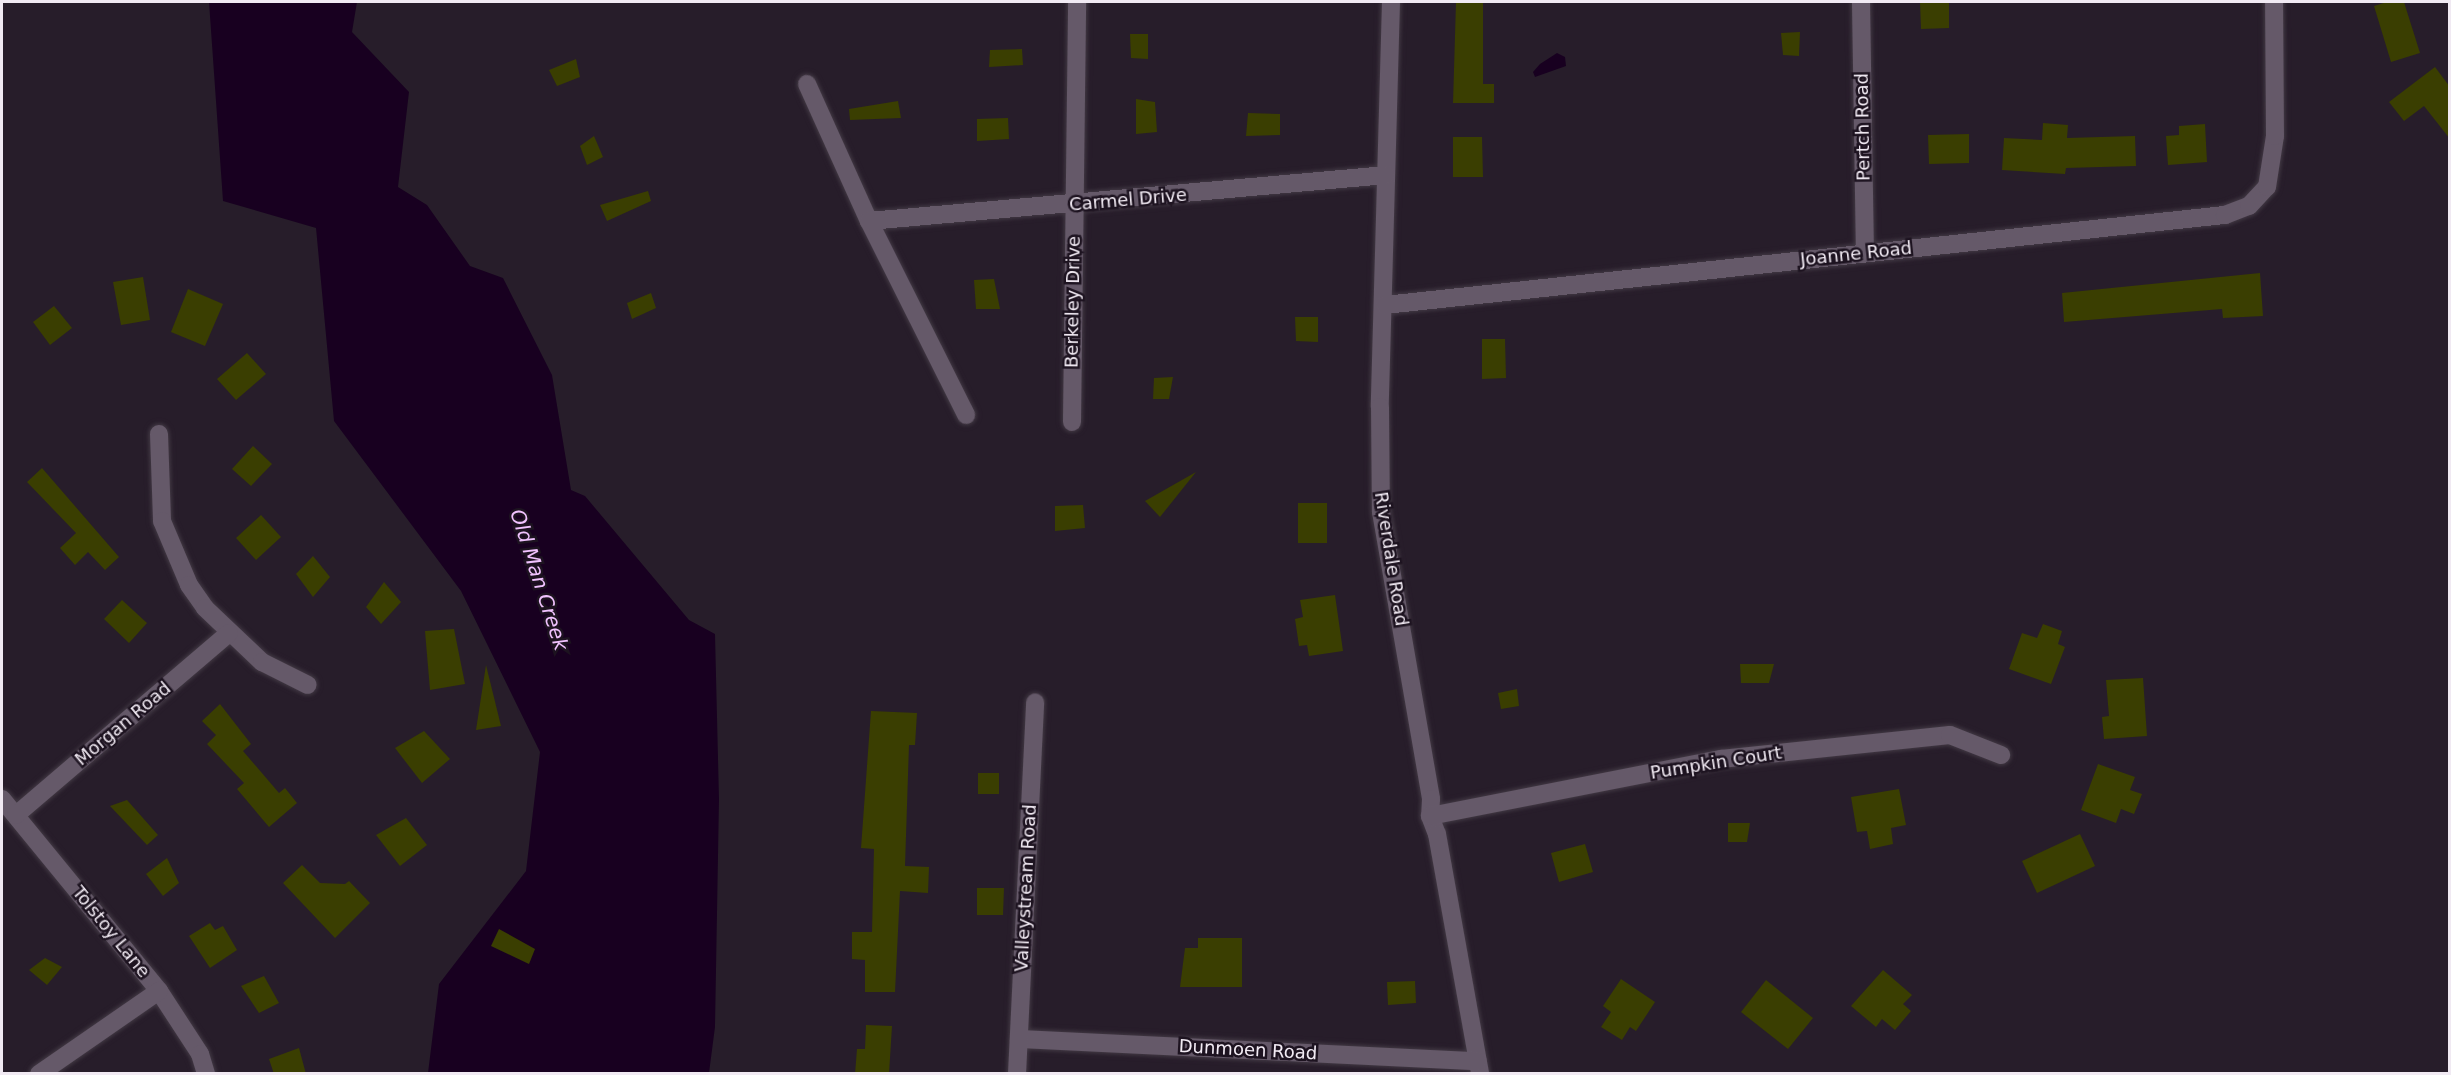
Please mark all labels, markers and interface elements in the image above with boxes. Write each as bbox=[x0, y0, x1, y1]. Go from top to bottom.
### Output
street label: Pertch Road bbox=[1851, 73, 1875, 181]
street label: Carmel Drive bbox=[1068, 184, 1188, 216]
street label: Berkeley Drive bbox=[1061, 236, 1085, 368]
street label: Joanne Road bbox=[1799, 237, 1913, 271]
street label: Riverdale Road bbox=[1370, 490, 1412, 628]
water label: Old Man Creek bbox=[505, 506, 573, 654]
street label: Morgan Road bbox=[71, 678, 175, 770]
street label: Pumpkin Court bbox=[1649, 742, 1783, 784]
street label: Valleystream Road bbox=[1011, 804, 1041, 972]
street label: Tolstoy Lane bbox=[68, 882, 154, 982]
street label: Dunmoen Road bbox=[1178, 1036, 1318, 1064]

